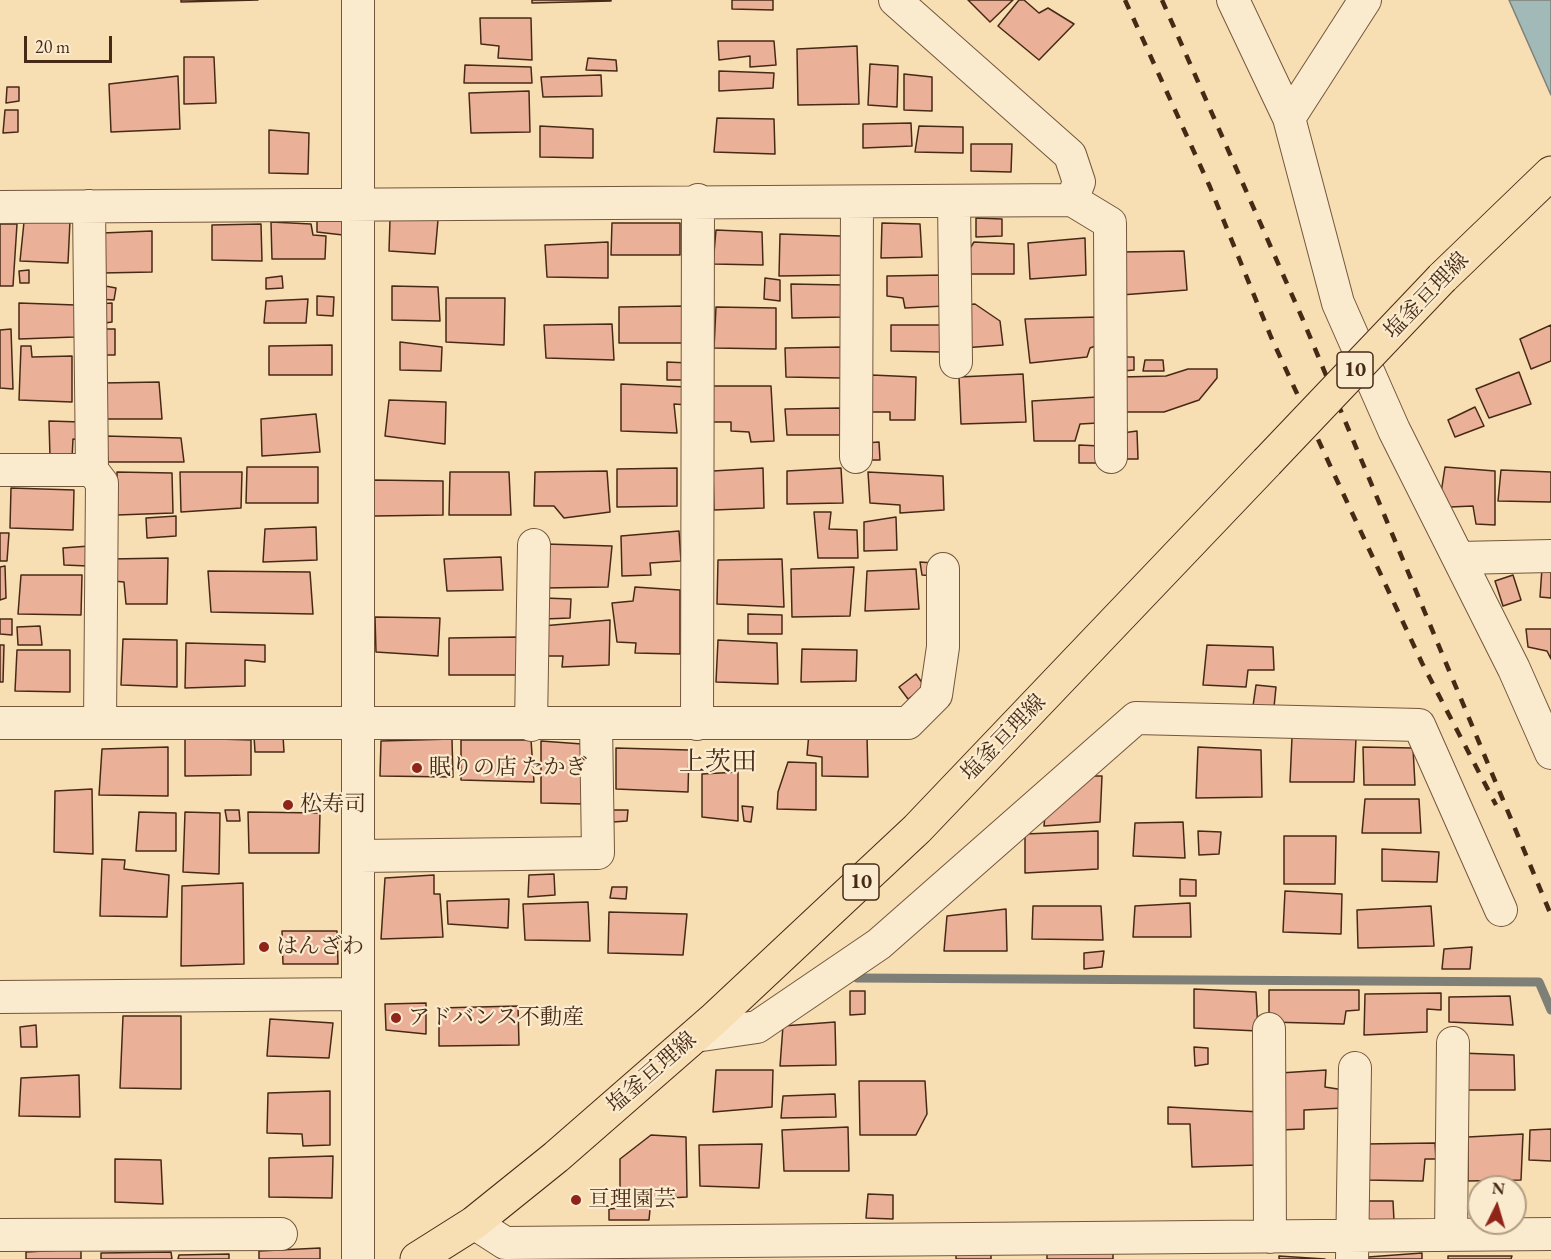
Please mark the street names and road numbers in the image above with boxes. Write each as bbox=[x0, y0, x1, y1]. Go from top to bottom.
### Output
street label: 塩釜亘理線 bbox=[1379, 247, 1475, 345]
road number: 10 bbox=[1337, 352, 1373, 388]
street label: 塩釜亘理線 bbox=[956, 689, 1052, 787]
road number: 10 bbox=[843, 864, 879, 900]
street label: 塩釜亘理線 bbox=[602, 1027, 702, 1119]

